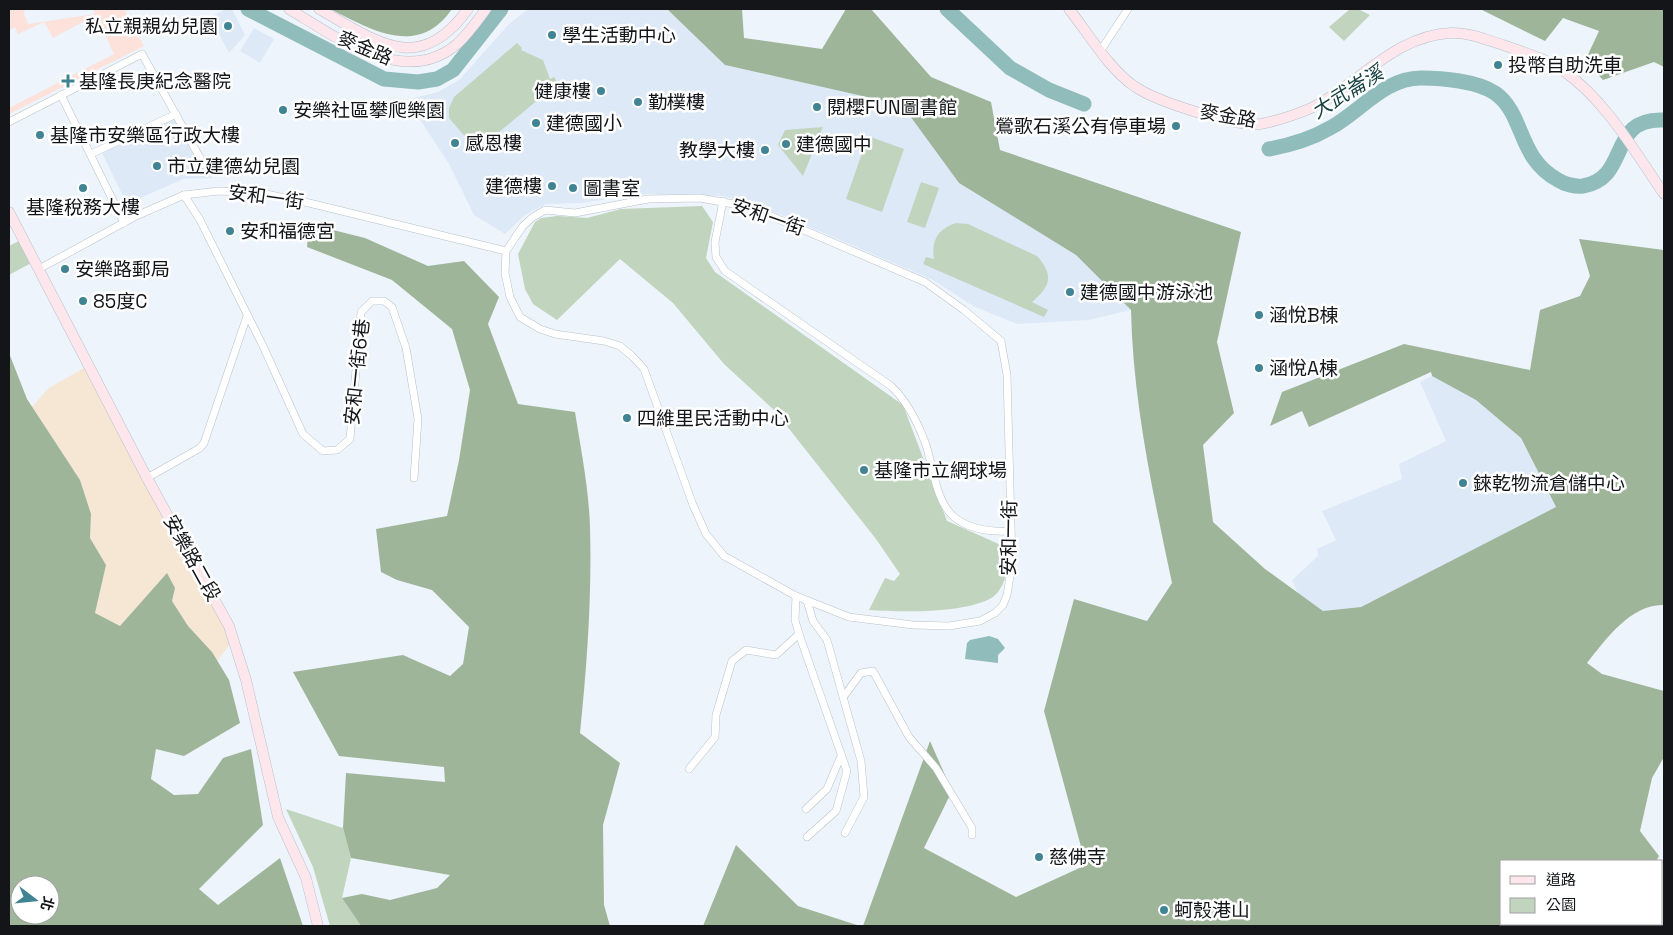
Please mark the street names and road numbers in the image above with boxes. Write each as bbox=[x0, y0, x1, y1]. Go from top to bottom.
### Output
street label: 麥金路 bbox=[334, 25, 396, 71]
street label: 麥金路 bbox=[1198, 99, 1258, 133]
street label: 安和一街 bbox=[227, 179, 305, 215]
street label: 安和一街 bbox=[728, 193, 808, 241]
street label: 安和一街6巷 bbox=[339, 318, 375, 426]
street label: 安和一街 bbox=[996, 500, 1022, 576]
street label: 安樂路二段 bbox=[158, 510, 226, 606]

